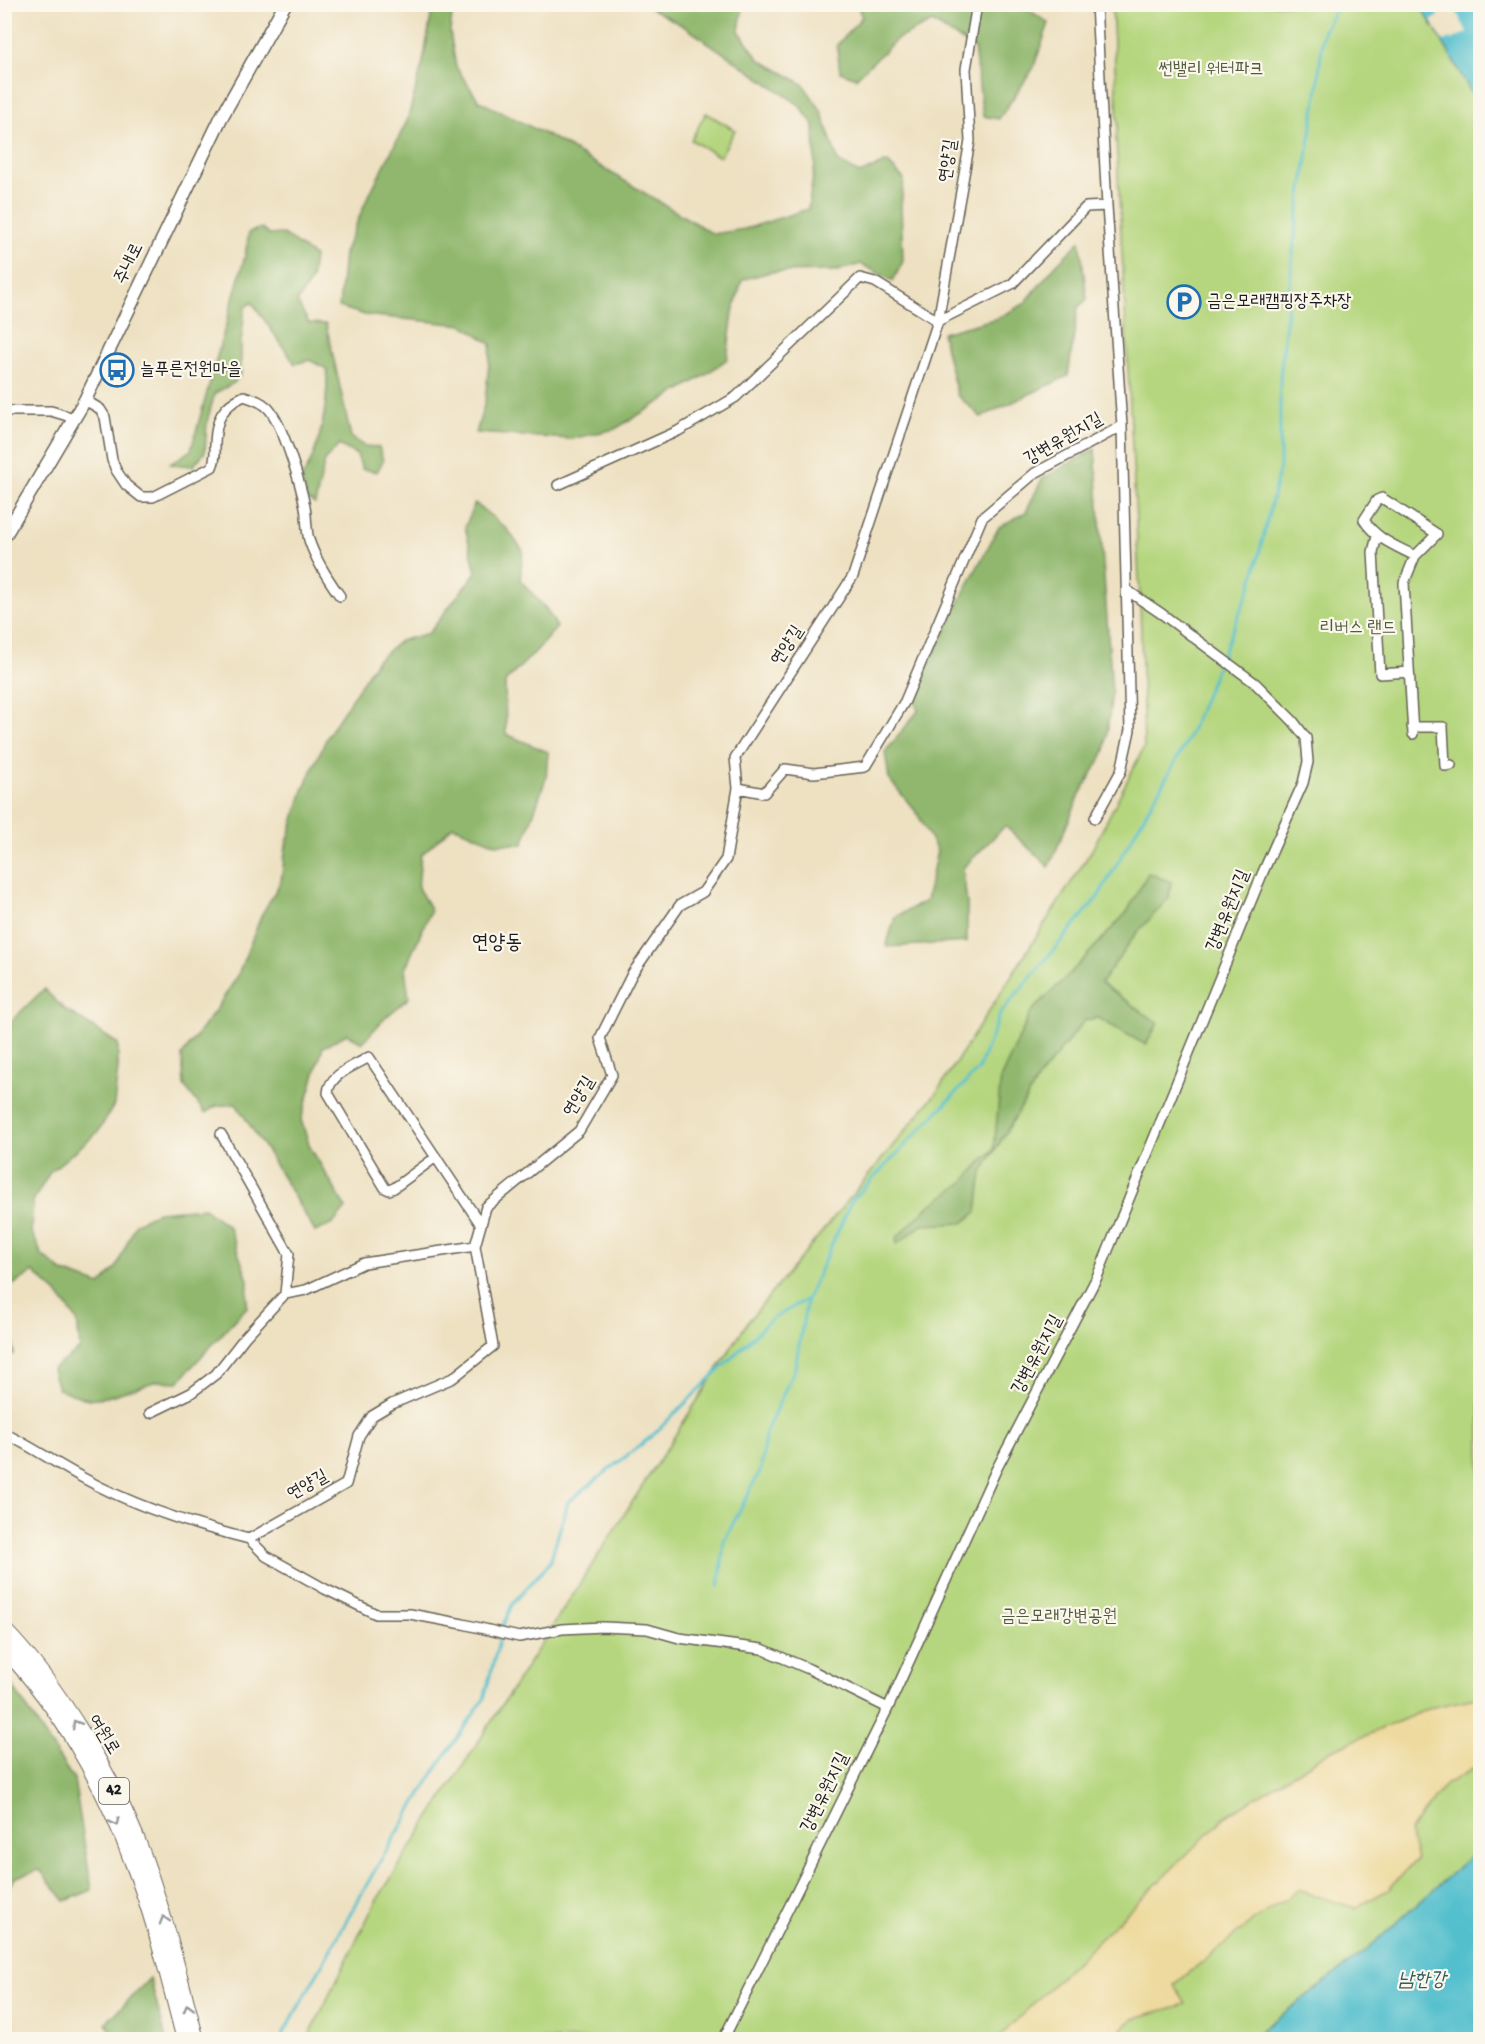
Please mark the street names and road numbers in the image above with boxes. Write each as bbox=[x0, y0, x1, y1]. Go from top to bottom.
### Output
street label: 연양길 bbox=[936, 138, 962, 184]
street label: 주내로 bbox=[111, 240, 149, 288]
street label: 강변유원지길 bbox=[1021, 409, 1107, 471]
street label: 연양길 bbox=[767, 622, 809, 670]
street label: 강변유원지길 bbox=[1203, 866, 1255, 955]
street label: 연양길 bbox=[560, 1073, 600, 1121]
street label: 강변유원지길 bbox=[1008, 1311, 1068, 1398]
street label: 연양길 bbox=[284, 1466, 333, 1506]
street label: 여원로 bbox=[83, 1711, 123, 1759]
street label: 강변유원지길 bbox=[798, 1749, 855, 1837]
road number: 42 bbox=[99, 1778, 129, 1804]

